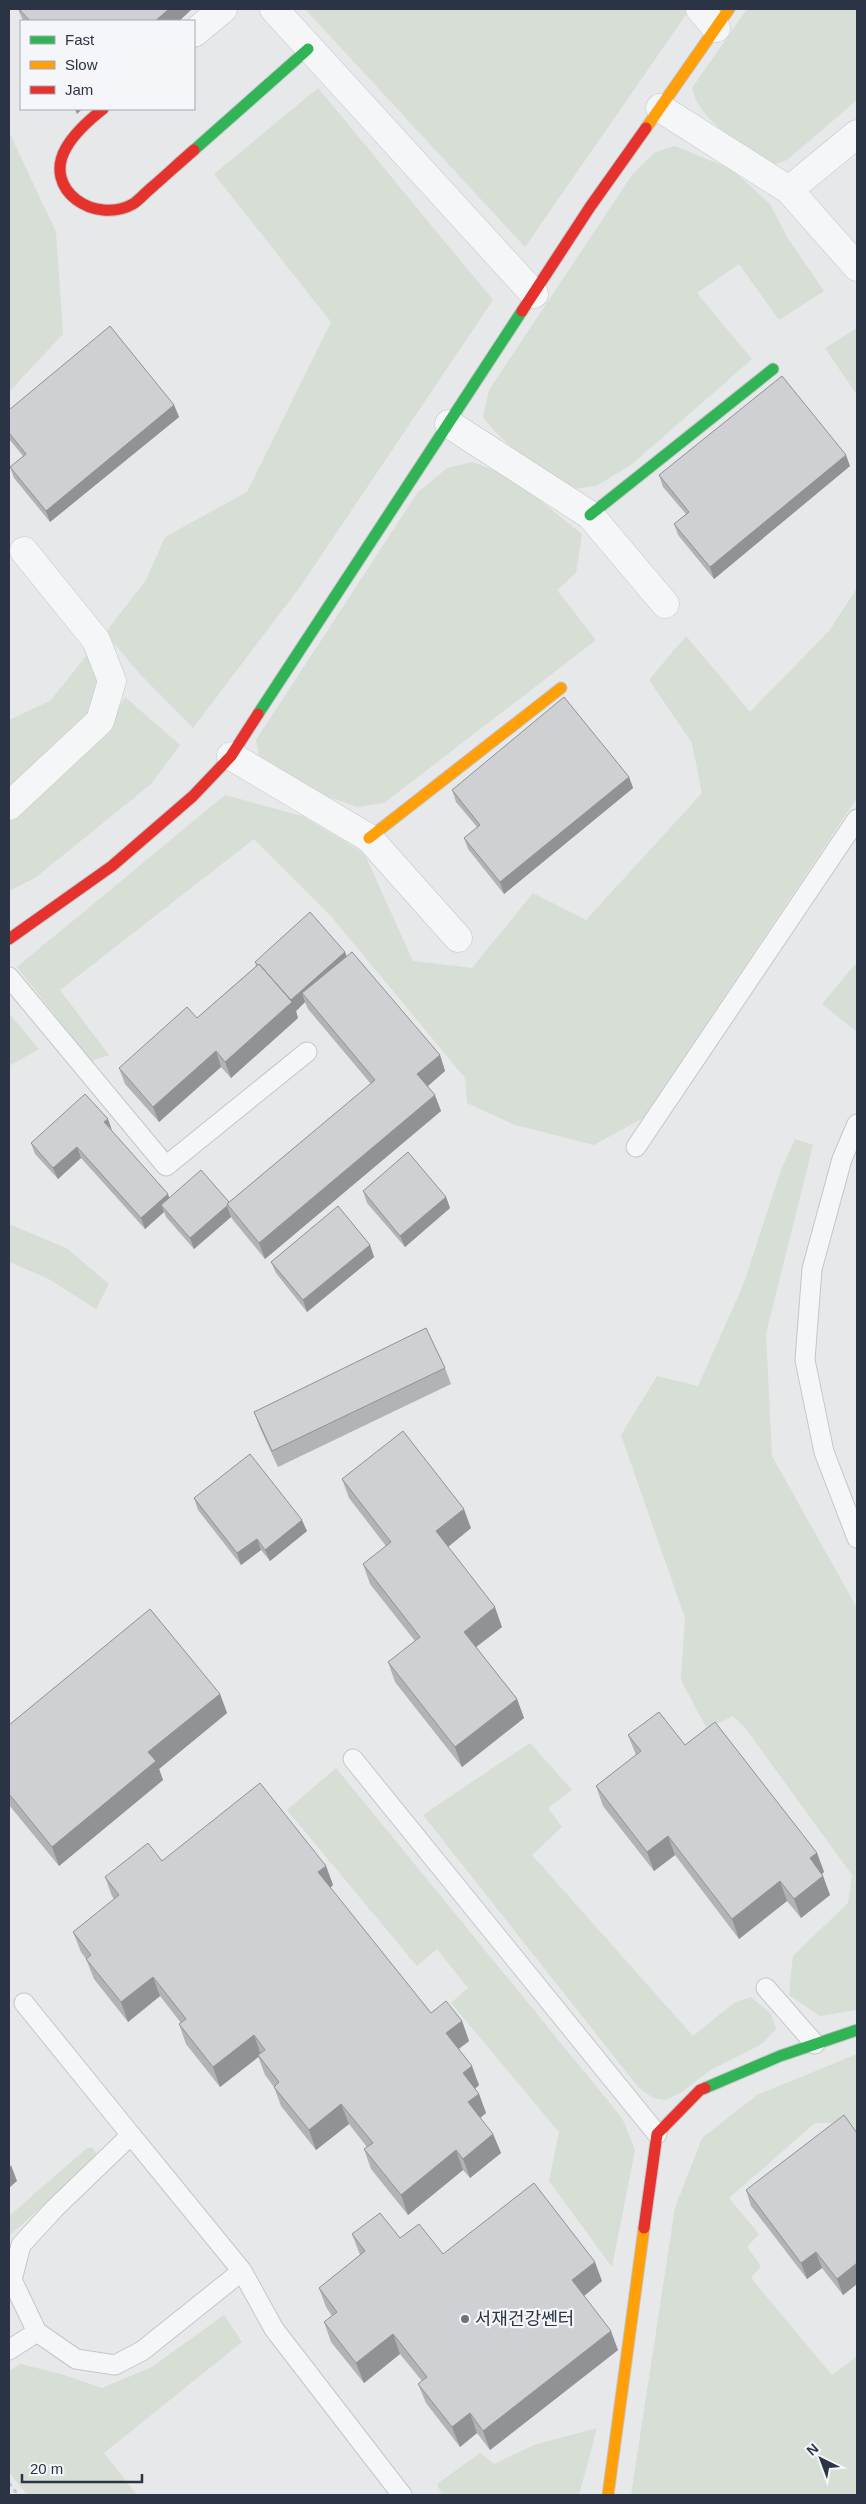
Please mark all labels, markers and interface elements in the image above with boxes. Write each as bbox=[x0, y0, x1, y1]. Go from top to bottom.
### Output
legend bbox=[20, 20, 195, 110]
text: Fast bbox=[65, 31, 95, 48]
text: Slow bbox=[65, 56, 98, 73]
text: Jam bbox=[65, 81, 93, 98]
place label: 서재건강쎈터 bbox=[475, 2309, 574, 2329]
marker: 서재건강쎈터 bbox=[459, 2313, 471, 2325]
north arrow bbox=[796, 2434, 846, 2484]
text: N bbox=[803, 2440, 821, 2459]
scale bar bbox=[22, 2452, 142, 2484]
text: 20 m bbox=[30, 2460, 63, 2477]

